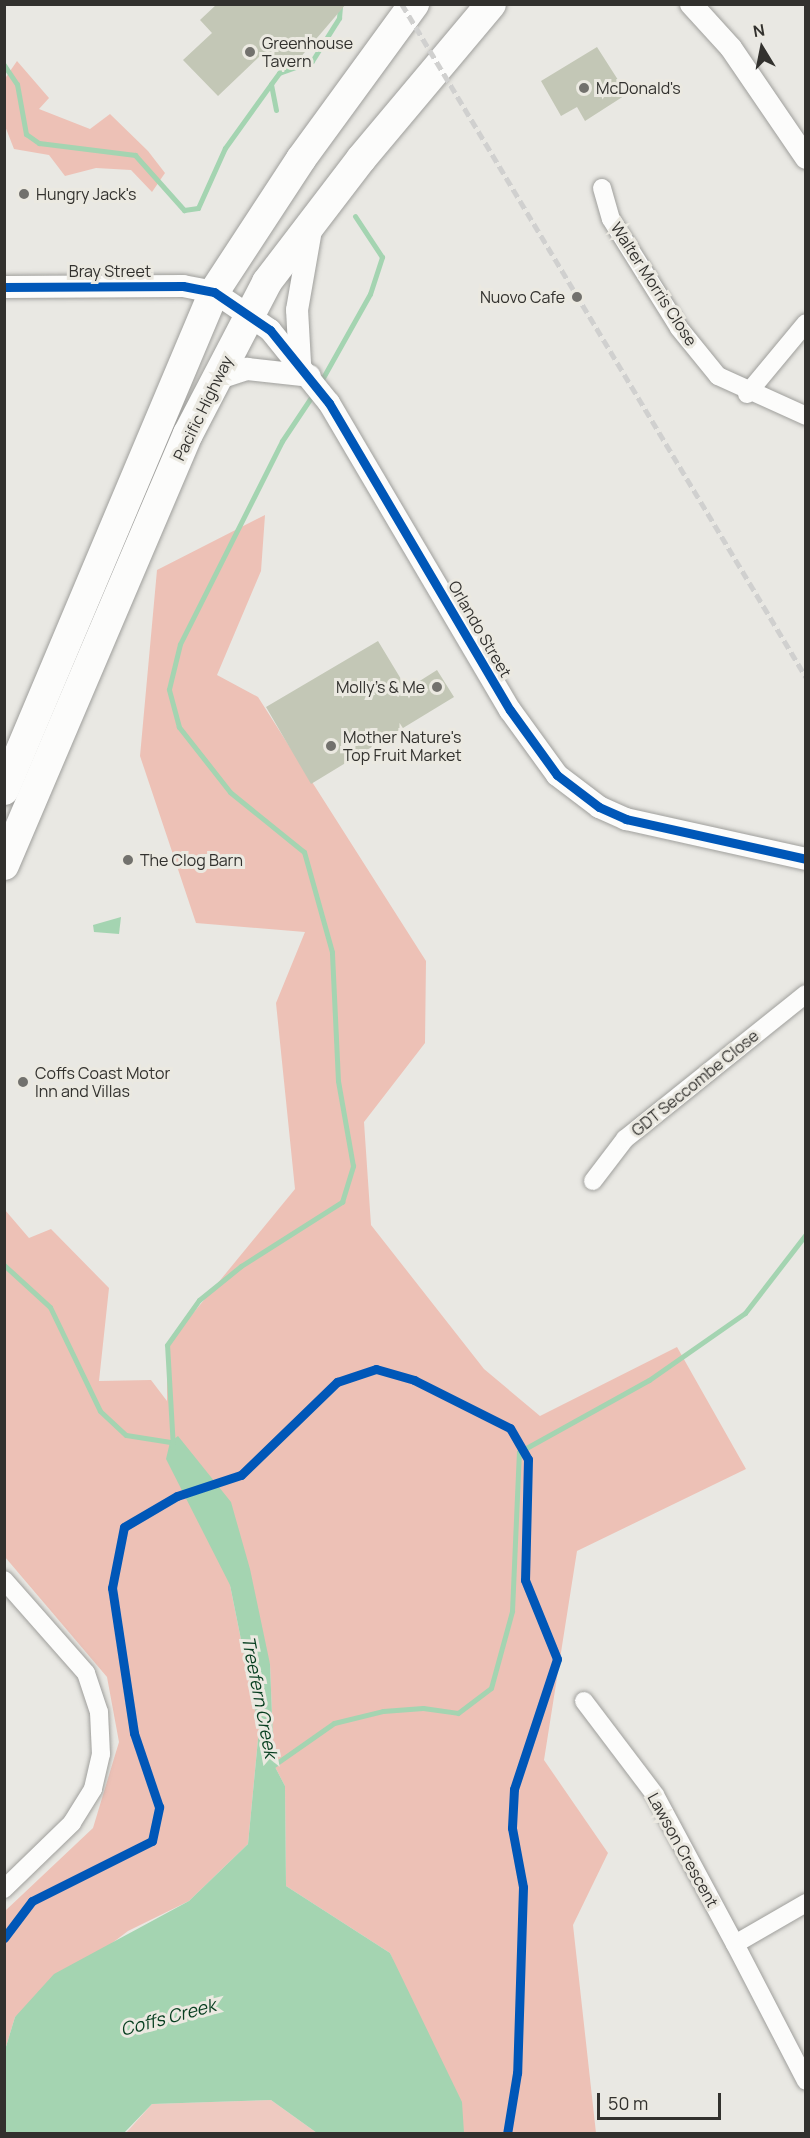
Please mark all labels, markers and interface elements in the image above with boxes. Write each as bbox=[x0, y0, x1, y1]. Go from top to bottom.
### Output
north arrow bbox=[732, 18, 792, 78]
text: N bbox=[751, 18, 766, 42]
place label: Greenhouse Tavern bbox=[262, 33, 353, 71]
marker: Greenhouse Tavern bbox=[243, 45, 257, 59]
place label: McDonald's bbox=[596, 78, 681, 98]
marker: McDonald's bbox=[577, 81, 591, 95]
place label: Hungry Jack's bbox=[36, 184, 136, 204]
marker: Hungry Jack's bbox=[17, 187, 31, 201]
street label: Walter Morris Close bbox=[607, 219, 701, 349]
street label: Bray Street bbox=[69, 261, 151, 281]
place label: Nuovo Cafe bbox=[480, 287, 565, 307]
marker: Nuovo Cafe bbox=[570, 290, 584, 304]
street label: Pacific Highway bbox=[169, 352, 237, 464]
street label: Orlando Street bbox=[445, 577, 515, 681]
place label: Molly's & Me bbox=[336, 677, 425, 697]
marker: Molly's & Me bbox=[430, 680, 444, 694]
place label: Mother Nature's Top Fruit Market bbox=[343, 727, 462, 765]
marker: Mother Nature's Top Fruit Market bbox=[324, 739, 338, 753]
place label: The Clog Barn bbox=[140, 850, 243, 870]
marker: The Clog Barn bbox=[121, 853, 135, 867]
street label: GDT Seccombe Close bbox=[627, 1026, 763, 1140]
place label: Coffs Coast Motor Inn and Villas bbox=[35, 1063, 170, 1101]
marker: Coffs Coast Motor Inn and Villas bbox=[16, 1075, 30, 1089]
water label: Treefern Creek bbox=[238, 1634, 282, 1760]
street label: Lawson Crescent bbox=[644, 1789, 722, 1911]
water label: Coffs Creek bbox=[118, 1994, 218, 2040]
scale bar bbox=[600, 2081, 724, 2119]
text: 50 m bbox=[608, 2091, 648, 2115]

